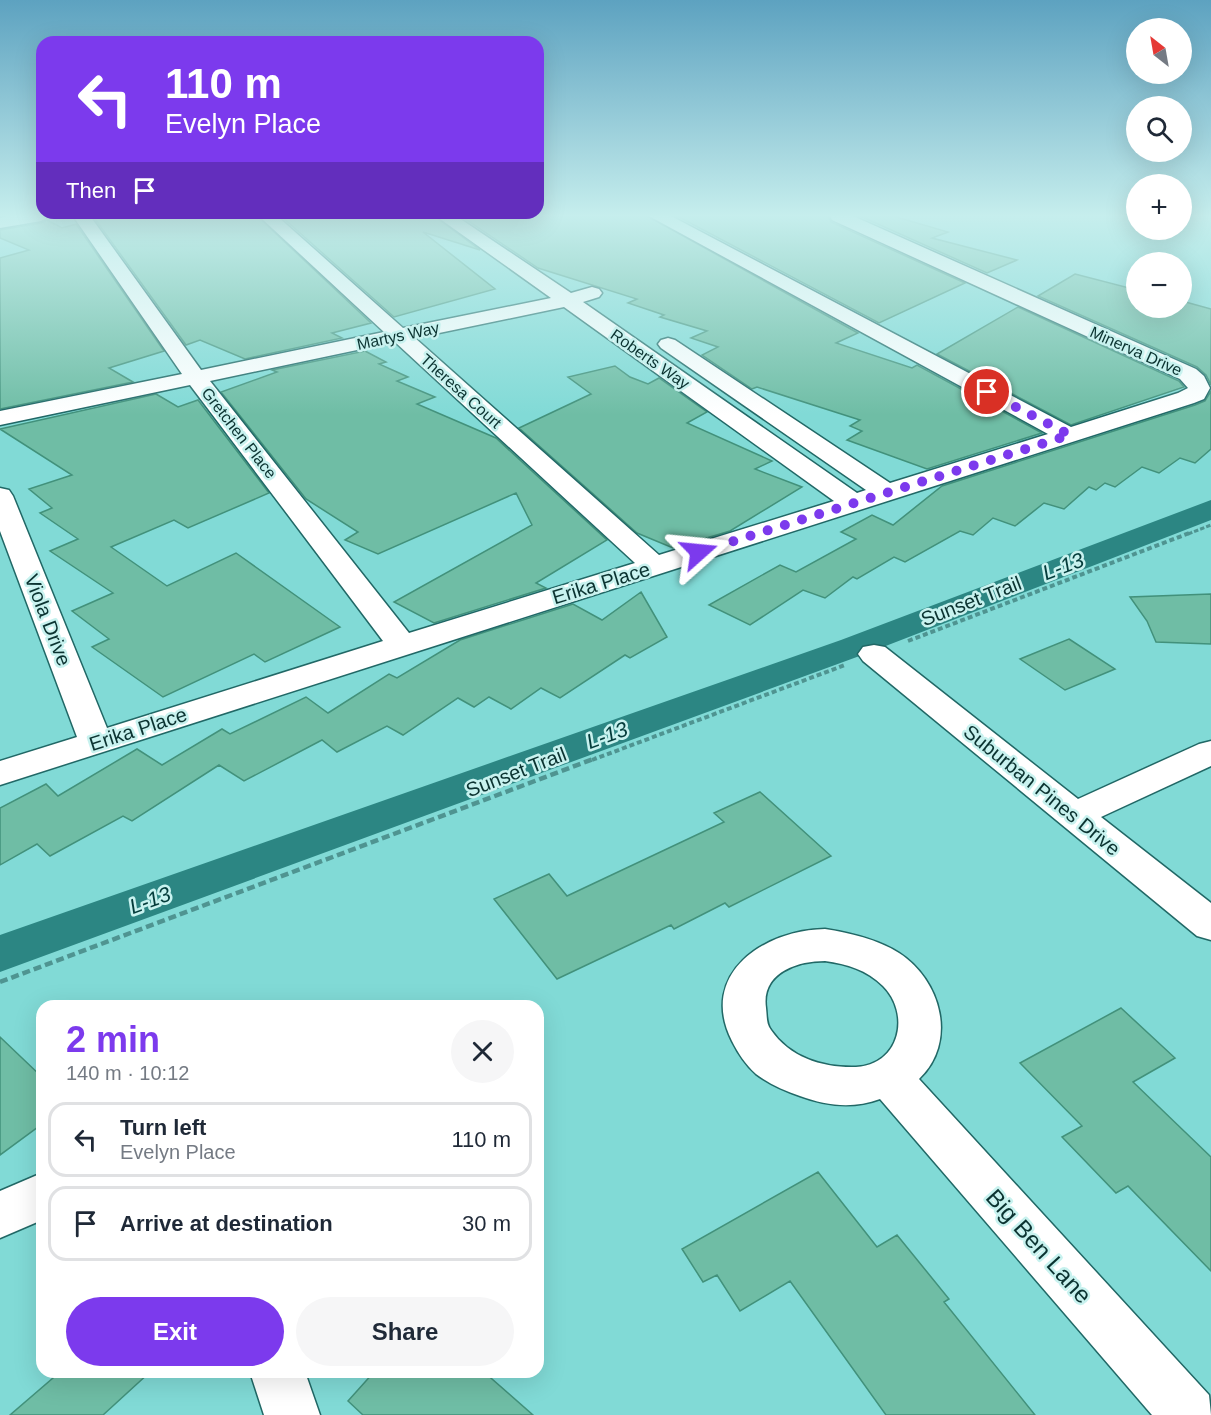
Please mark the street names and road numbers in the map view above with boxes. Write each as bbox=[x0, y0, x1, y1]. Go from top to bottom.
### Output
street label: Martys Way bbox=[355, 319, 441, 353]
street label: Minerva Drive bbox=[1087, 323, 1185, 379]
street label: Roberts Way bbox=[607, 326, 693, 392]
street label: Theresa Court bbox=[417, 350, 505, 432]
street label: Gretchen Place bbox=[198, 384, 280, 482]
street label: Erika Place bbox=[549, 558, 653, 608]
street label: Viola Drive bbox=[20, 571, 76, 669]
street label: Sunset Trail bbox=[918, 572, 1024, 630]
street label: Erika Place bbox=[86, 703, 190, 755]
street label: Suburban Pines Drive bbox=[959, 720, 1125, 860]
street label: Sunset Trail bbox=[463, 743, 569, 801]
street label: Big Ben Lane bbox=[981, 1183, 1097, 1309]

